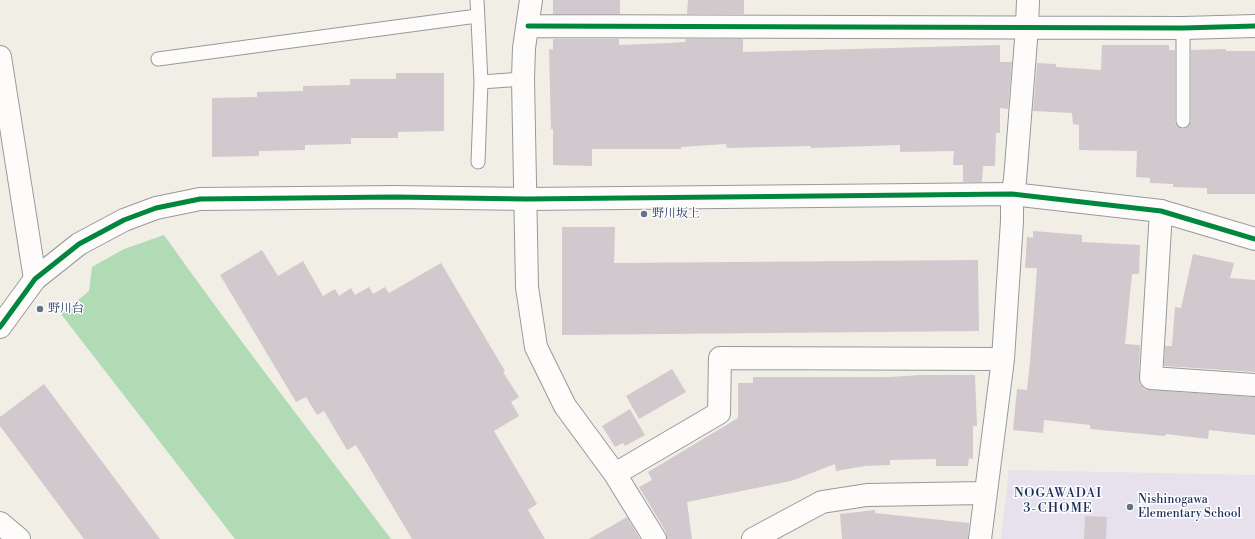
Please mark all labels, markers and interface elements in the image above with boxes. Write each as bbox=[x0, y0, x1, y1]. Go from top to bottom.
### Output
place label: 野川坂上 bbox=[652, 207, 700, 221]
marker: 野川坂上 bbox=[639, 209, 649, 219]
place label: 野川台 bbox=[48, 302, 84, 316]
marker: 野川台 bbox=[35, 304, 45, 314]
district label: NOGAWADAI 3-CHOME bbox=[1014, 486, 1102, 517]
place label: Nishinogawa Elementary School bbox=[1138, 493, 1241, 521]
marker: Nishinogawa Elementary School bbox=[1125, 502, 1135, 512]

